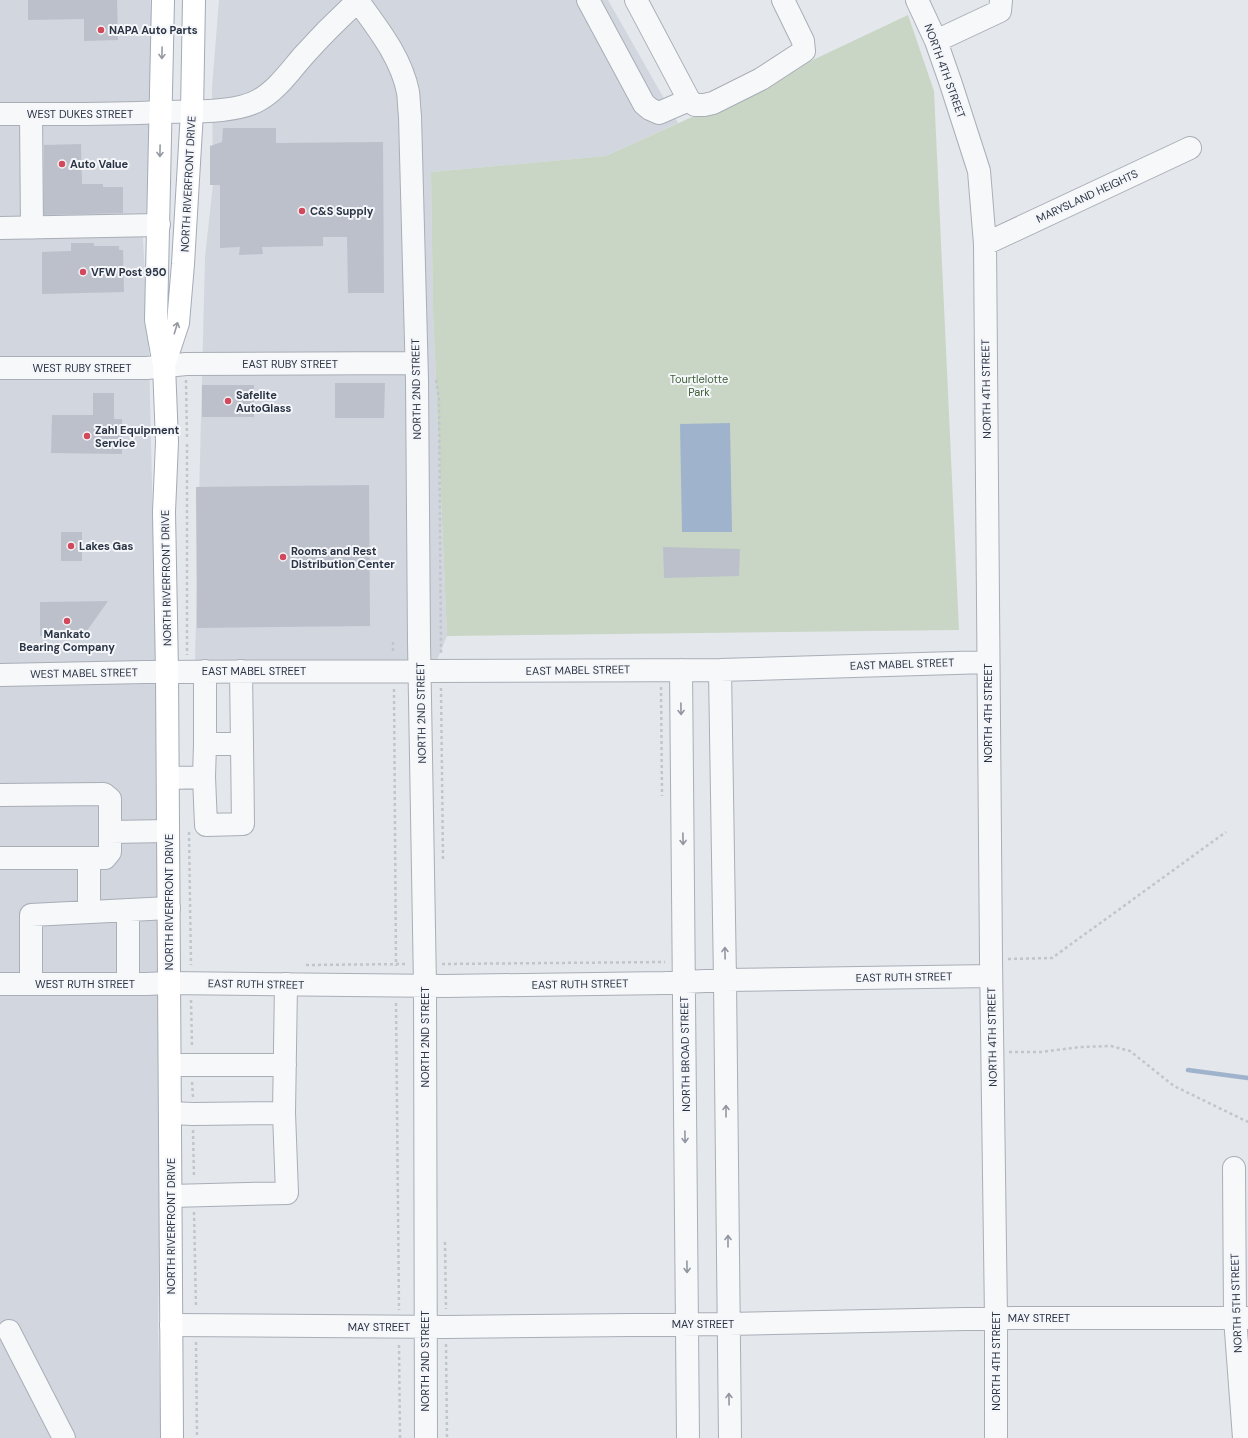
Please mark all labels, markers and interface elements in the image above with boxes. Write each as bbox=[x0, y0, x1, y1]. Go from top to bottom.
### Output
street label: NORTH 4TH STREET bbox=[921, 22, 969, 120]
place label: NAPA Auto Parts bbox=[109, 23, 198, 37]
marker: NAPA Auto Parts bbox=[96, 25, 106, 35]
one-way arrow bbox=[158, 46, 166, 59]
street label: WEST DUKES STREET bbox=[27, 107, 133, 121]
street label: NORTH RIVERFRONT DRIVE bbox=[177, 116, 199, 252]
one-way arrow bbox=[156, 144, 164, 157]
place label: Auto Value bbox=[70, 157, 129, 171]
marker: Auto Value bbox=[57, 159, 67, 169]
street label: MARYSLAND HEIGHTS bbox=[1034, 166, 1140, 226]
place label: C&S Supply bbox=[310, 204, 374, 218]
marker: C&S Supply bbox=[297, 206, 307, 216]
place label: VFW Post 950 bbox=[91, 265, 167, 279]
marker: VFW Post 950 bbox=[78, 267, 88, 277]
one-way arrow bbox=[173, 322, 180, 335]
street label: NORTH 2ND STREET bbox=[408, 338, 424, 440]
street label: NORTH 4TH STREET bbox=[978, 339, 994, 439]
street label: EAST RUBY STREET bbox=[242, 357, 338, 371]
street label: WEST RUBY STREET bbox=[33, 361, 132, 375]
park label: Tourtlelotte Park bbox=[670, 372, 728, 399]
place label: Safelite AutoGlass bbox=[236, 388, 292, 415]
marker: Safelite AutoGlass bbox=[223, 396, 233, 406]
place label: Zahl Equipment Service bbox=[95, 423, 179, 450]
marker: Zahl Equipment Service bbox=[82, 431, 92, 441]
street label: NORTH RIVERFRONT DRIVE bbox=[158, 510, 174, 646]
place label: Lakes Gas bbox=[79, 539, 134, 553]
marker: Lakes Gas bbox=[66, 541, 76, 551]
place label: Rooms and Rest Distribution Center bbox=[291, 544, 395, 571]
marker: Rooms and Rest Distribution Center bbox=[278, 552, 288, 562]
marker: Mankato Bearing Company bbox=[62, 616, 72, 626]
place label: Mankato Bearing Company bbox=[19, 627, 115, 654]
street label: EAST MABEL STREET bbox=[850, 655, 954, 673]
street label: NORTH 2ND STREET bbox=[413, 662, 429, 764]
street label: EAST MABEL STREET bbox=[526, 662, 630, 678]
street label: NORTH 4TH STREET bbox=[981, 663, 995, 763]
street label: EAST MABEL STREET bbox=[202, 664, 306, 678]
street label: WEST MABEL STREET bbox=[30, 665, 138, 681]
one-way arrow bbox=[677, 702, 685, 715]
one-way arrow bbox=[679, 832, 687, 845]
street label: NORTH RIVERFRONT DRIVE bbox=[162, 834, 176, 970]
one-way arrow bbox=[721, 947, 729, 960]
street label: EAST RUTH STREET bbox=[856, 969, 952, 985]
street label: EAST RUTH STREET bbox=[208, 976, 304, 992]
street label: EAST RUTH STREET bbox=[532, 976, 628, 992]
street label: WEST RUTH STREET bbox=[35, 977, 135, 991]
street label: NORTH 2ND STREET bbox=[418, 986, 432, 1088]
street label: NORTH 4TH STREET bbox=[984, 987, 1000, 1087]
street label: NORTH BROAD STREET bbox=[677, 996, 693, 1112]
one-way arrow bbox=[723, 1105, 730, 1118]
one-way arrow bbox=[681, 1130, 689, 1143]
street label: NORTH RIVERFRONT DRIVE bbox=[164, 1158, 178, 1294]
one-way arrow bbox=[724, 1235, 731, 1248]
street label: NORTH 5TH STREET bbox=[1227, 1253, 1245, 1353]
one-way arrow bbox=[683, 1260, 691, 1273]
street label: NORTH 2ND STREET bbox=[418, 1310, 432, 1412]
street label: NORTH 4TH STREET bbox=[989, 1311, 1003, 1411]
street label: MAY STREET bbox=[1008, 1311, 1070, 1325]
street label: MAY STREET bbox=[672, 1317, 734, 1331]
street label: MAY STREET bbox=[348, 1320, 410, 1334]
one-way arrow bbox=[725, 1393, 733, 1406]

